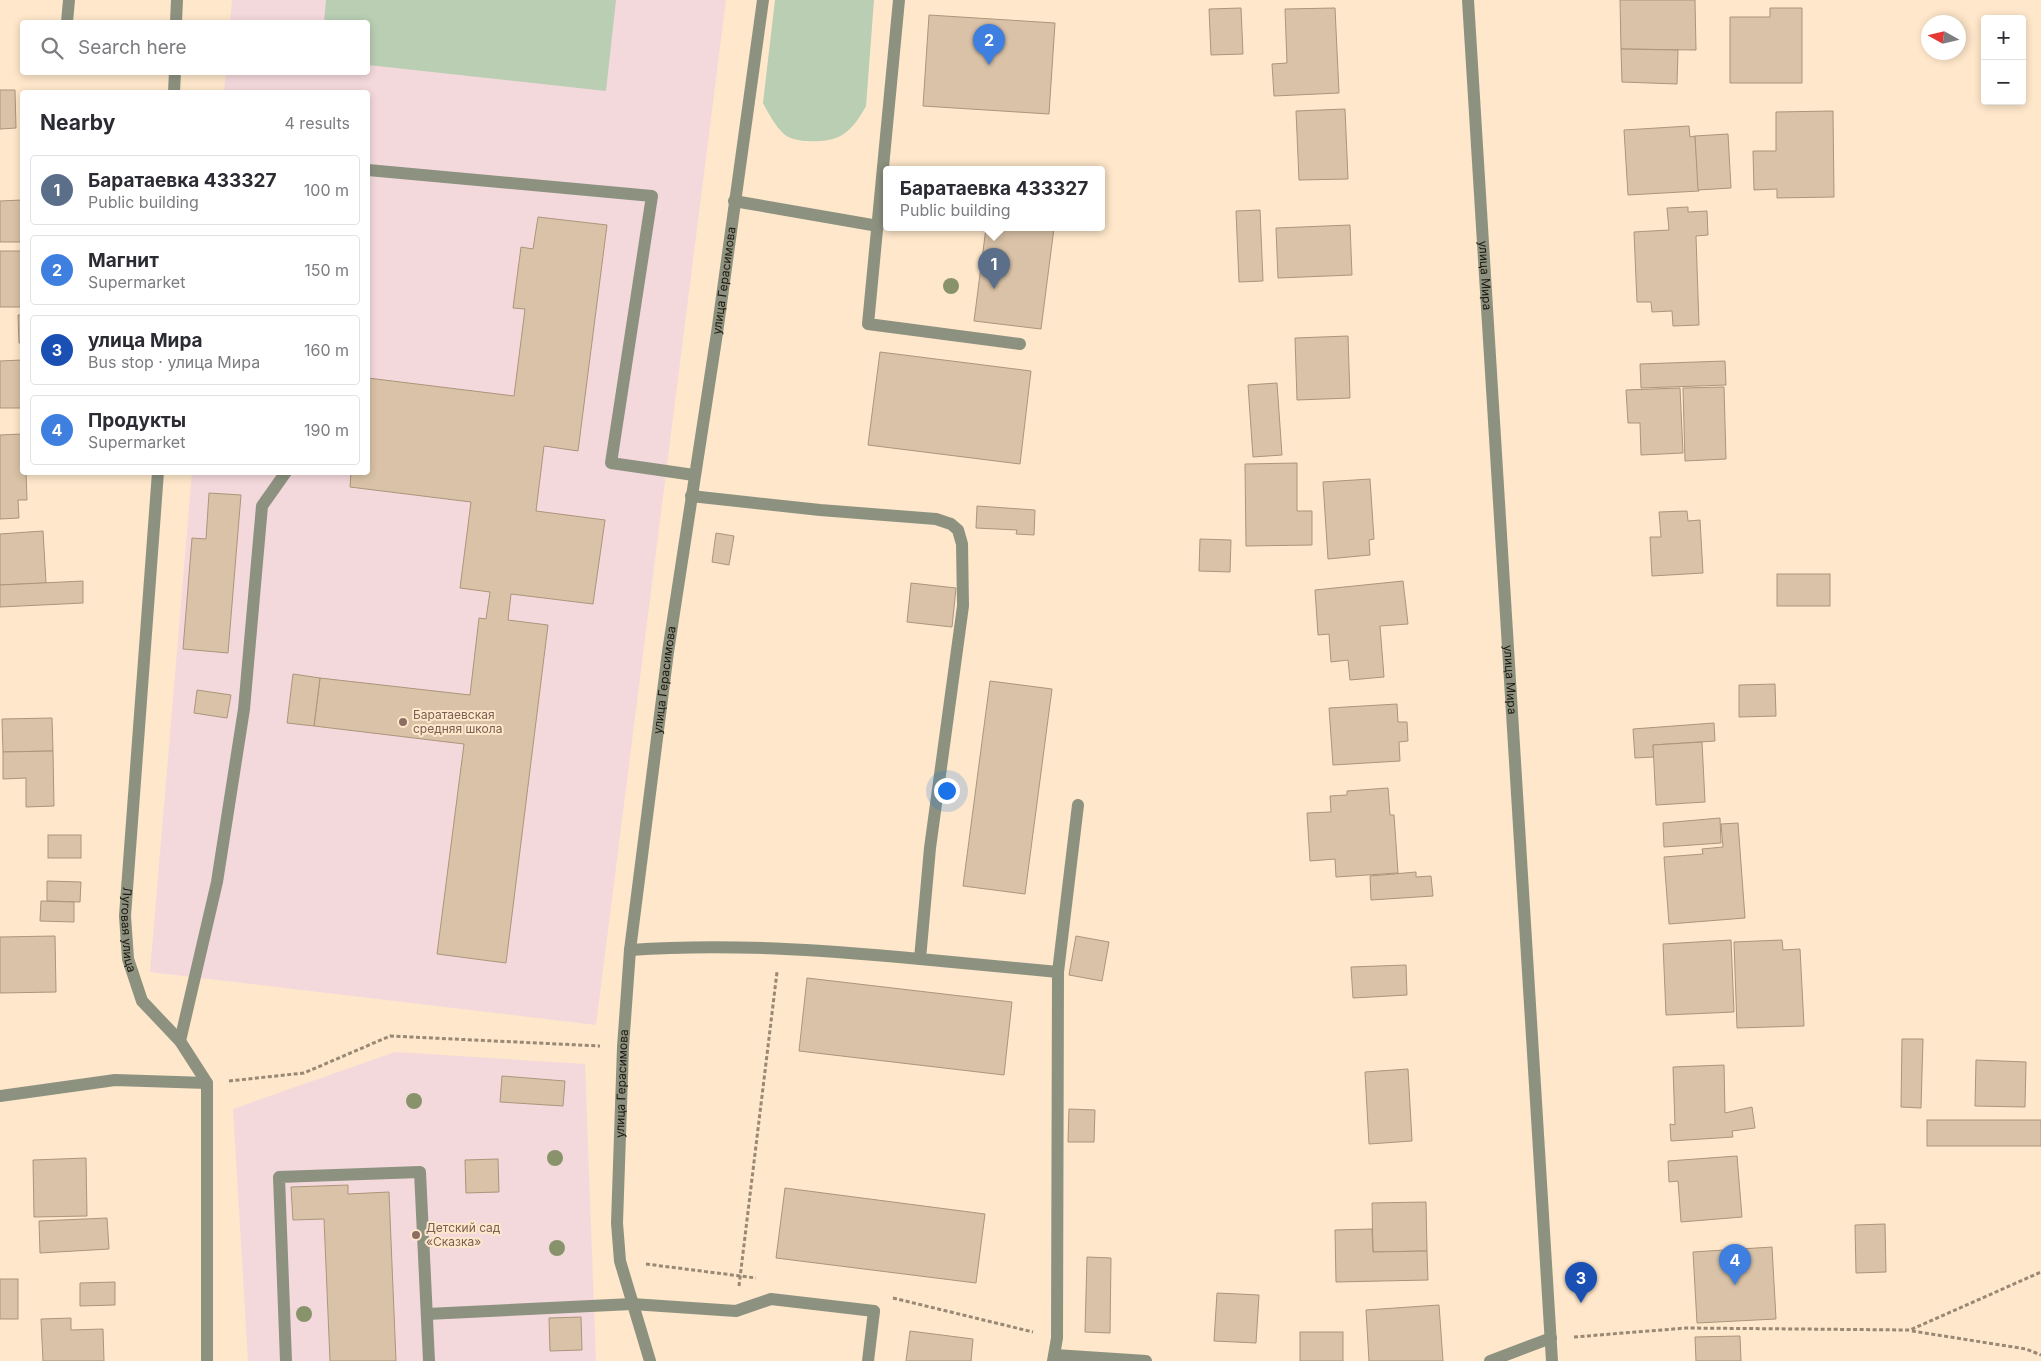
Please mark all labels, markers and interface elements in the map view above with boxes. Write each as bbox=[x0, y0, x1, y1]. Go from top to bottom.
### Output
north arrow bbox=[1921, 15, 1966, 60]
map controls bbox=[1981, 15, 2026, 105]
button: + bbox=[1981, 15, 2026, 60]
search box bbox=[20, 20, 370, 75]
pin: 2 bbox=[973, 24, 1005, 65]
icon: search bbox=[38, 34, 66, 62]
text: Search here bbox=[78, 36, 187, 59]
button: − bbox=[1981, 60, 2026, 105]
text: Nearby bbox=[40, 110, 115, 135]
text: 4 results bbox=[285, 113, 350, 133]
popup bbox=[883, 166, 1105, 231]
text: Баратаевка 433327 bbox=[88, 169, 277, 192]
text: Баратаевка 433327 bbox=[900, 177, 1088, 200]
text: 1 bbox=[54, 180, 60, 200]
text: 100 m bbox=[304, 180, 349, 200]
text: Public building bbox=[88, 192, 199, 212]
text: Public building bbox=[900, 200, 1011, 220]
street label: улица Герасимова bbox=[709, 226, 739, 335]
street label: улица Мира bbox=[1476, 240, 1495, 311]
pin: 1 bbox=[978, 248, 1010, 289]
text: Магнит bbox=[88, 249, 159, 272]
text: 2 bbox=[52, 260, 62, 280]
text: 150 m bbox=[304, 260, 349, 280]
text: Supermarket bbox=[88, 272, 185, 292]
text: улица Мира bbox=[88, 329, 203, 352]
text: 3 bbox=[52, 340, 62, 360]
text: 160 m bbox=[304, 340, 349, 360]
text: Bus stop · улица Мира bbox=[88, 352, 260, 372]
text: Продукты bbox=[88, 409, 186, 432]
text: 4 bbox=[52, 420, 62, 440]
text: 190 m bbox=[304, 420, 349, 440]
text: Supermarket bbox=[88, 432, 185, 452]
street label: улица Герасимова bbox=[650, 625, 679, 735]
street label: улица Мира bbox=[1501, 644, 1520, 715]
place label: Баратаевская средняя школа bbox=[413, 707, 502, 736]
marker: Баратаевская средняя школа bbox=[397, 716, 409, 728]
your location bbox=[934, 778, 960, 804]
street label: Луговая улица bbox=[118, 886, 140, 974]
street label: улица Герасимова bbox=[612, 1029, 631, 1138]
place label: Детский сад «Сказка» bbox=[426, 1220, 501, 1249]
marker: Детский сад «Сказка» bbox=[410, 1229, 422, 1241]
pin: 4 bbox=[1719, 1244, 1751, 1285]
pin: 3 bbox=[1565, 1262, 1597, 1303]

